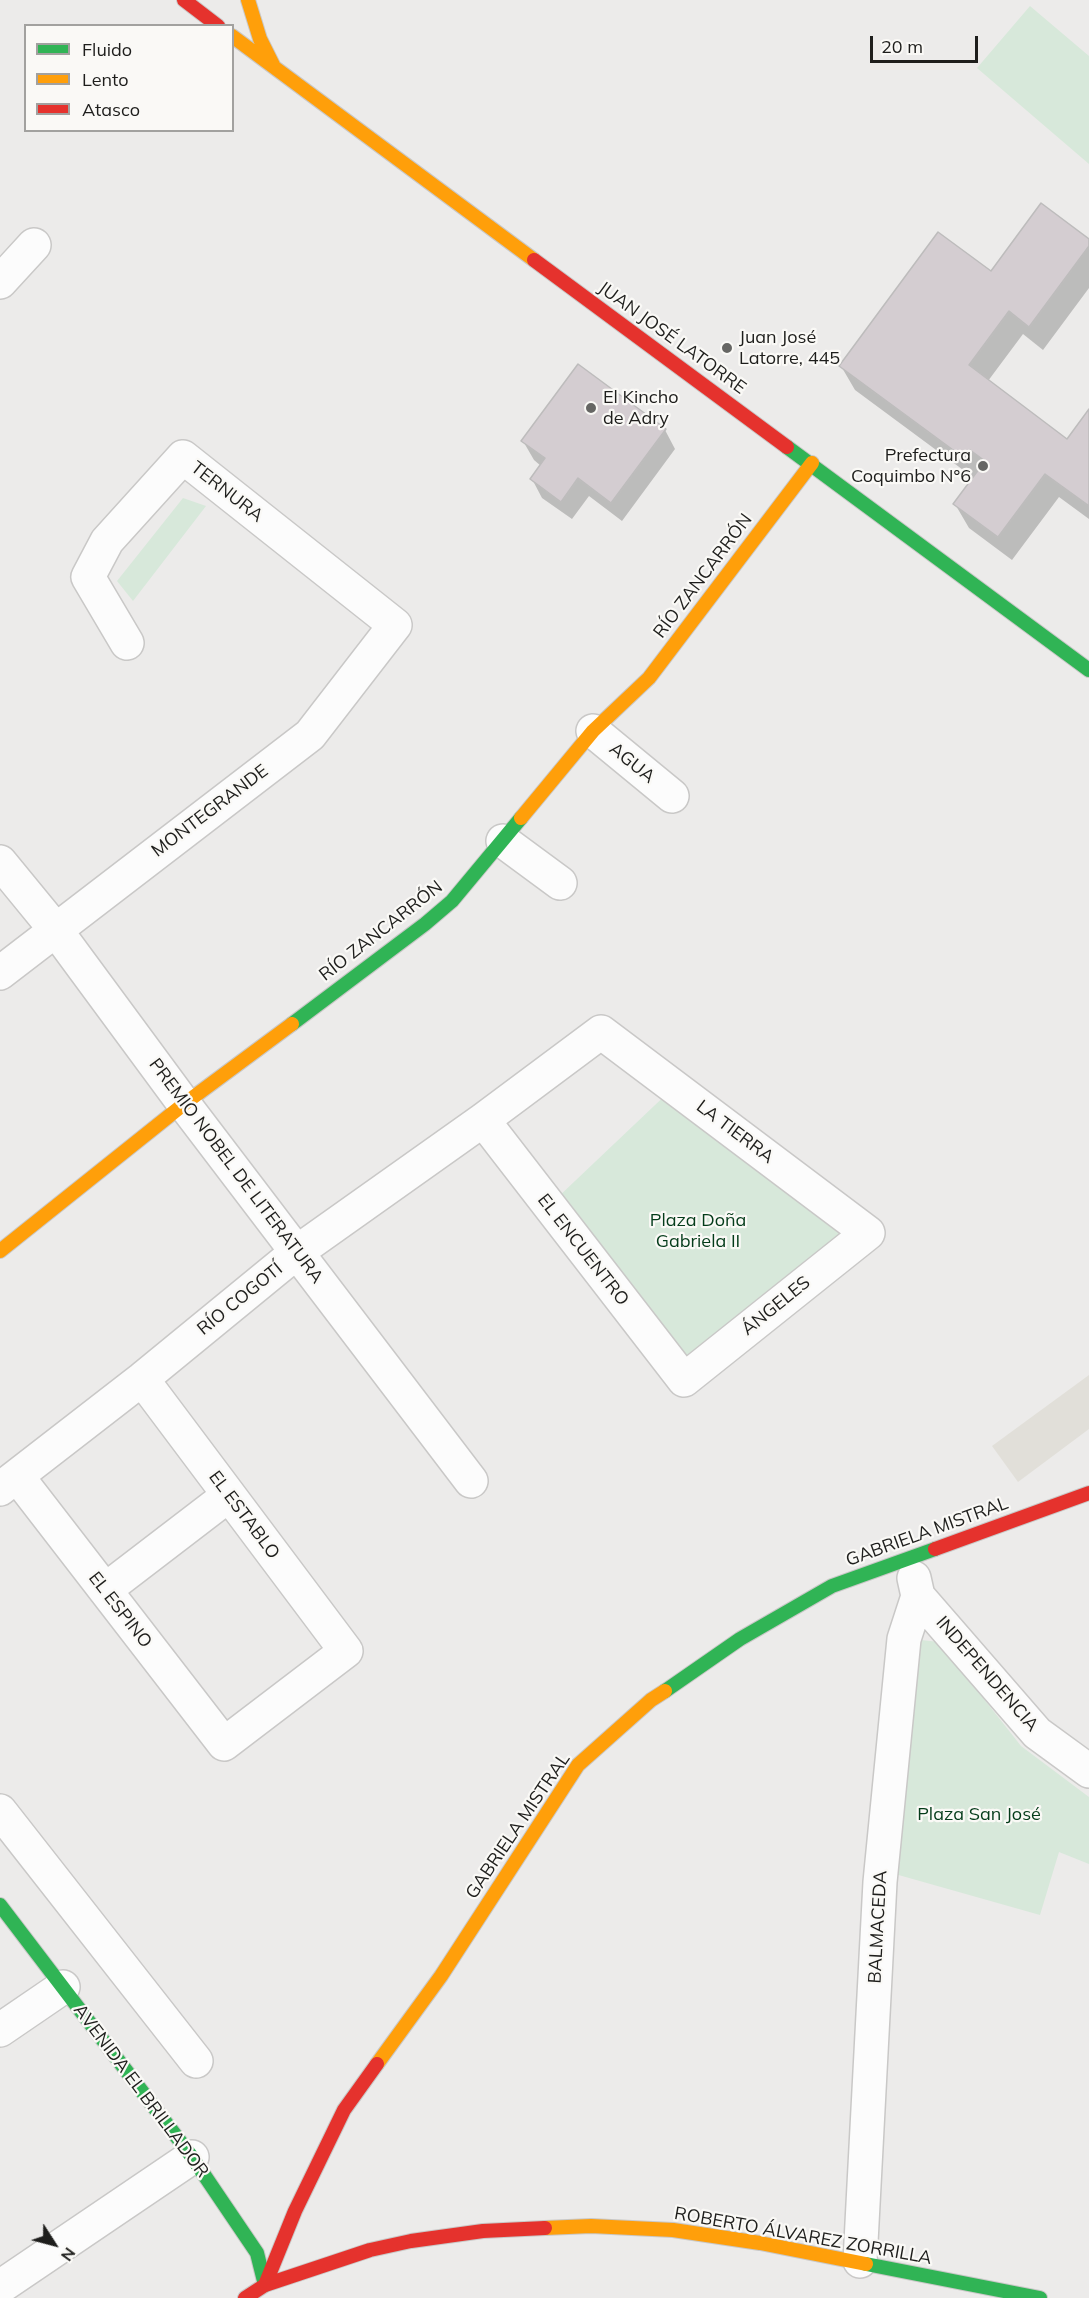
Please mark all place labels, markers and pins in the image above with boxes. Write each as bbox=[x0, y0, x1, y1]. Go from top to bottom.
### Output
place label: Juan José Latorre, 445 bbox=[739, 327, 840, 370]
marker: Juan José Latorre, 445 bbox=[720, 341, 734, 355]
place label: El Kincho de Adry bbox=[603, 387, 679, 430]
marker: El Kincho de Adry bbox=[584, 401, 598, 415]
place label: Prefectura Coquimbo N°6 bbox=[851, 445, 971, 488]
marker: Prefectura Coquimbo N°6 bbox=[976, 459, 990, 473]

